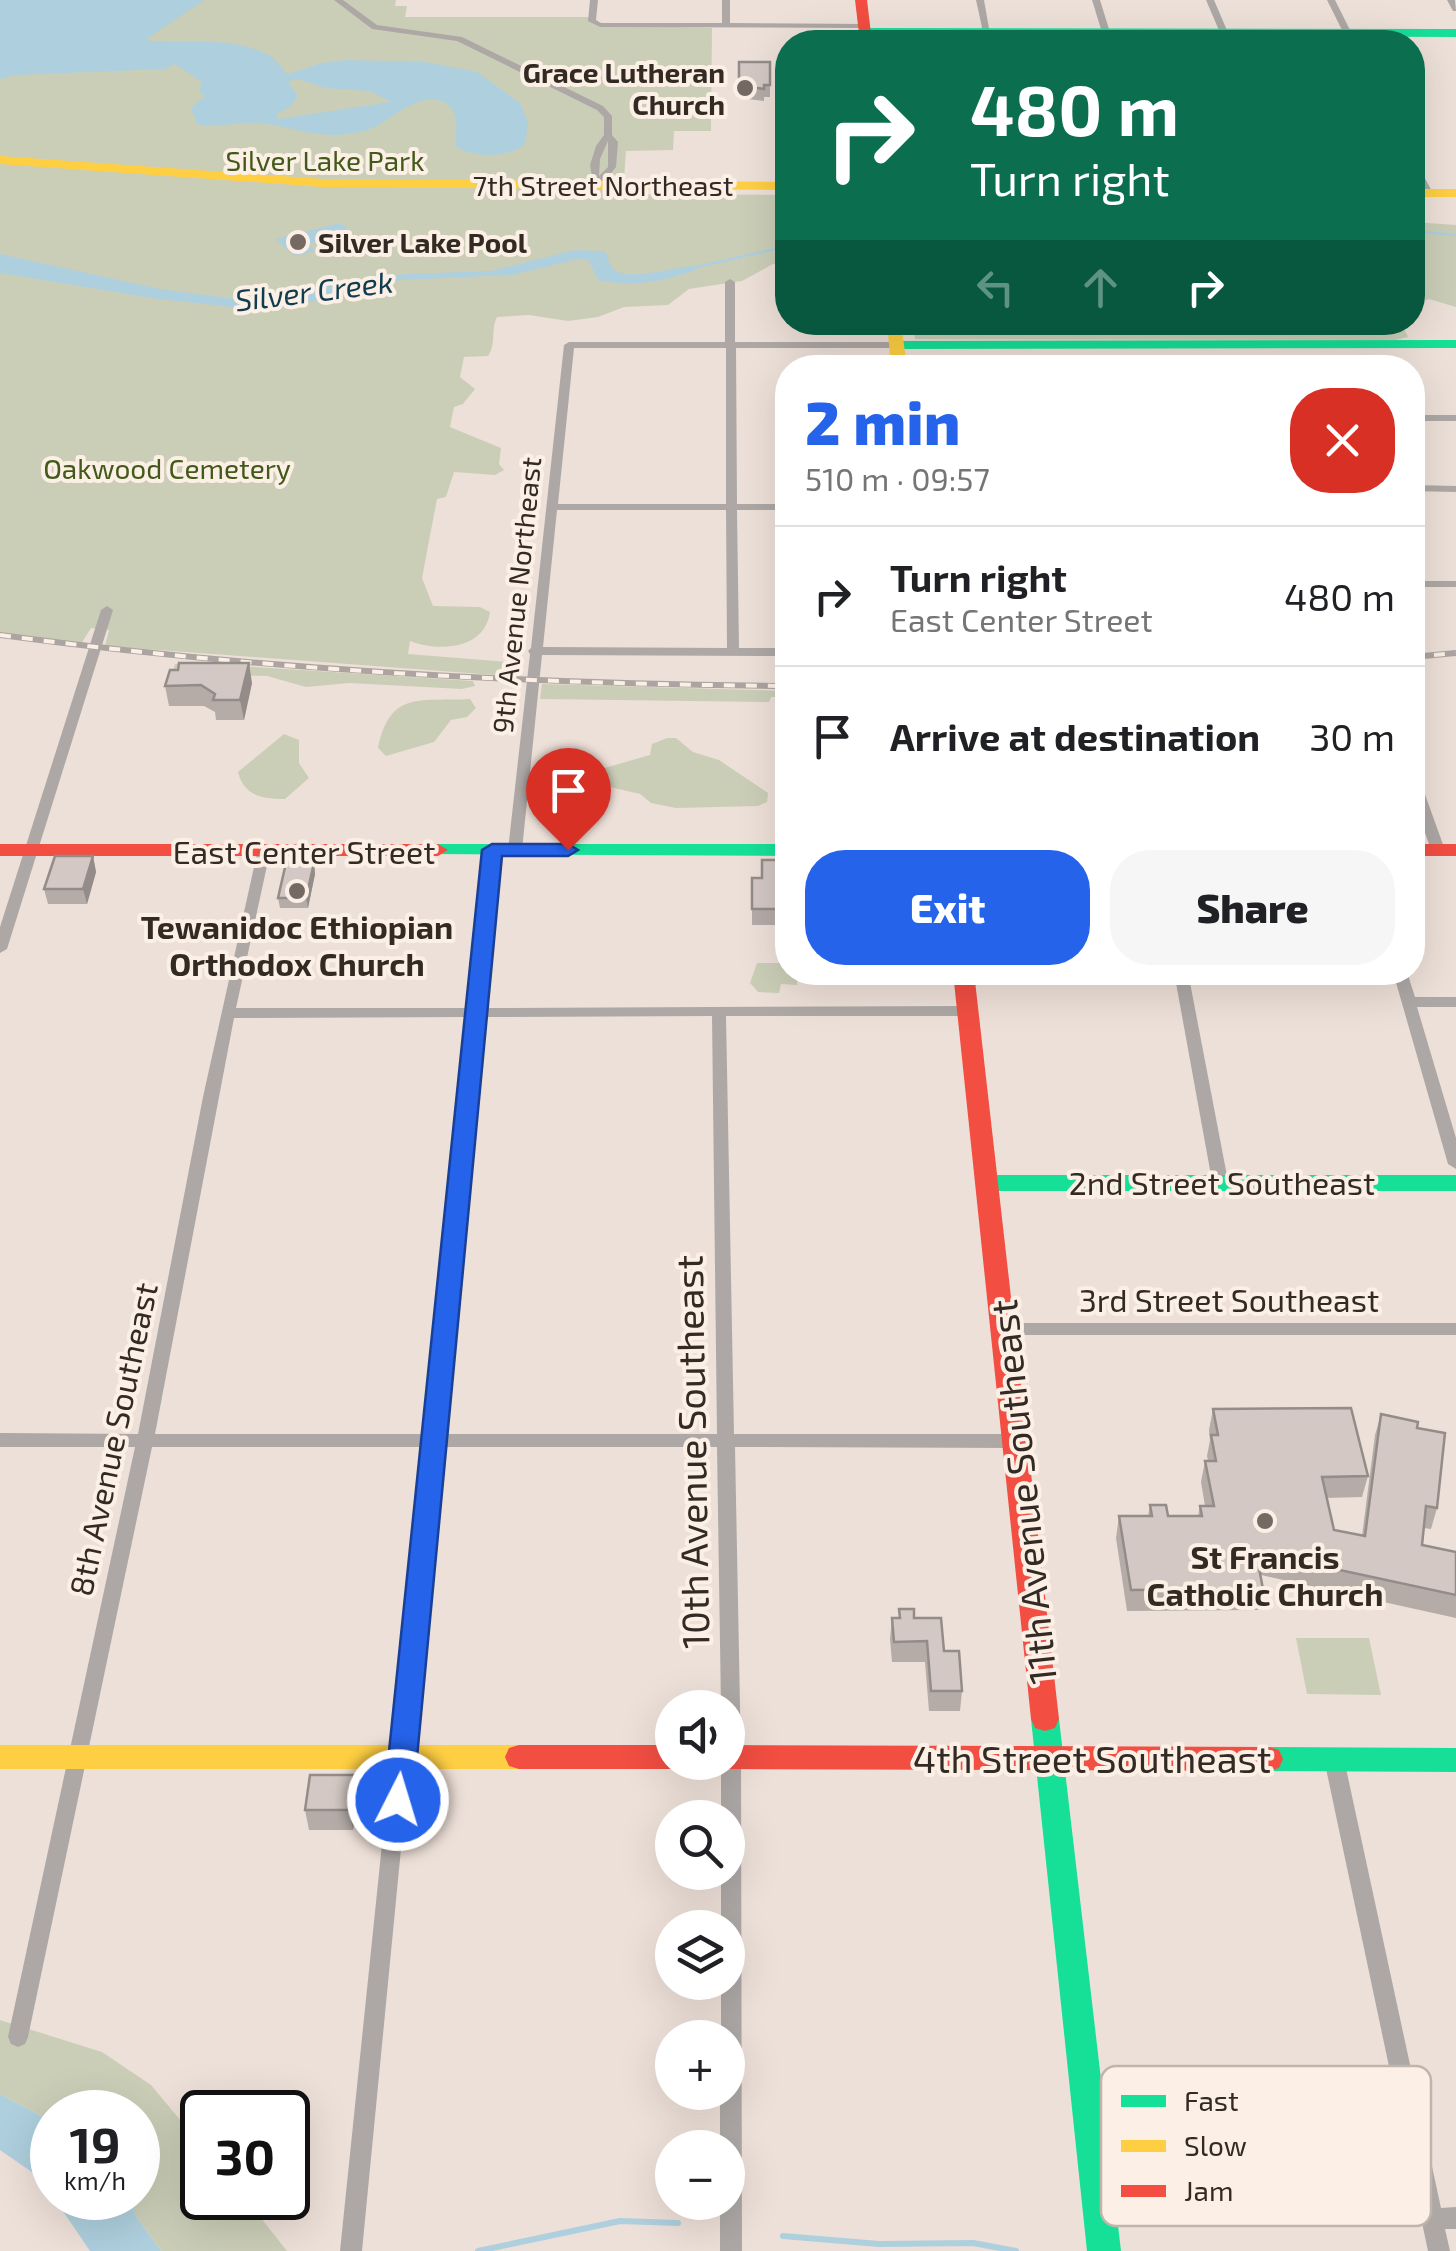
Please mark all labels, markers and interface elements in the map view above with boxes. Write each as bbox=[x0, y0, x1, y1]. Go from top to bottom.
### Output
place label: Grace Lutheran Church bbox=[523, 55, 725, 121]
text: 480 m bbox=[970, 66, 1179, 150]
icon: right bbox=[805, 70, 935, 200]
marker: Grace Lutheran Church bbox=[734, 77, 756, 99]
park label: Silver Lake Park bbox=[225, 143, 425, 177]
text: Turn right bbox=[970, 151, 1170, 205]
street label: 7th Street Northeast bbox=[473, 168, 733, 202]
place label: Silver Lake Pool bbox=[318, 225, 528, 259]
marker: Silver Lake Pool bbox=[287, 231, 309, 253]
icon: left bbox=[968, 260, 1023, 315]
icon: ahead bbox=[1073, 260, 1128, 315]
icon: right bbox=[1178, 260, 1233, 315]
water label: Silver Creek bbox=[233, 262, 395, 318]
text: 2 min bbox=[805, 385, 960, 457]
button: close bbox=[1290, 388, 1395, 493]
park label: Oakwood Cemetery bbox=[43, 451, 291, 485]
street label: 9th Avenue Northeast bbox=[485, 455, 547, 735]
text: 510 m · 09:57 bbox=[805, 459, 990, 497]
text: Turn right bbox=[890, 554, 1067, 600]
icon: right bbox=[805, 569, 860, 624]
text: 480 m bbox=[1284, 573, 1395, 619]
text: East Center Street bbox=[890, 600, 1153, 638]
icon: arrive bbox=[805, 709, 860, 764]
text: Arrive at destination bbox=[890, 713, 1260, 759]
text: 30 m bbox=[1309, 713, 1395, 759]
pin bbox=[526, 748, 611, 851]
icon: arrive bbox=[541, 763, 596, 818]
street label: East Center Street bbox=[173, 832, 435, 870]
button: Exit bbox=[805, 850, 1090, 965]
button: Share bbox=[1110, 850, 1395, 965]
marker: Tewanidoc Ethiopian Orthodox Church bbox=[286, 880, 308, 902]
place label: Tewanidoc Ethiopian Orthodox Church bbox=[141, 907, 453, 982]
street label: 2nd Street Southeast bbox=[1069, 1163, 1375, 1201]
street label: 10th Avenue Southeast bbox=[665, 1255, 717, 1649]
street label: 8th Avenue Southeast bbox=[60, 1279, 164, 1599]
street label: 3rd Street Southeast bbox=[1079, 1280, 1379, 1318]
street label: 11th Avenue Southeast bbox=[979, 1297, 1065, 1687]
marker: St Francis Catholic Church bbox=[1254, 1510, 1276, 1532]
place label: St Francis Catholic Church bbox=[1147, 1537, 1383, 1612]
map controls bbox=[655, 1690, 745, 2220]
button: sound bbox=[655, 1690, 745, 1780]
street label: 4th Street Southeast bbox=[913, 1735, 1271, 1781]
position arrow bbox=[346, 1748, 450, 1852]
button: search bbox=[655, 1800, 745, 1890]
button: layers bbox=[655, 1910, 745, 2000]
button: + bbox=[655, 2020, 745, 2110]
legend bbox=[1101, 2066, 1431, 2226]
text: Fast bbox=[1184, 2083, 1239, 2117]
speed limit sign: 30 bbox=[180, 2090, 310, 2220]
text: 19 bbox=[69, 2113, 121, 2173]
text: Slow bbox=[1184, 2128, 1247, 2162]
button: − bbox=[655, 2130, 745, 2220]
text: km/h bbox=[64, 2165, 126, 2195]
text: Jam bbox=[1184, 2173, 1233, 2207]

